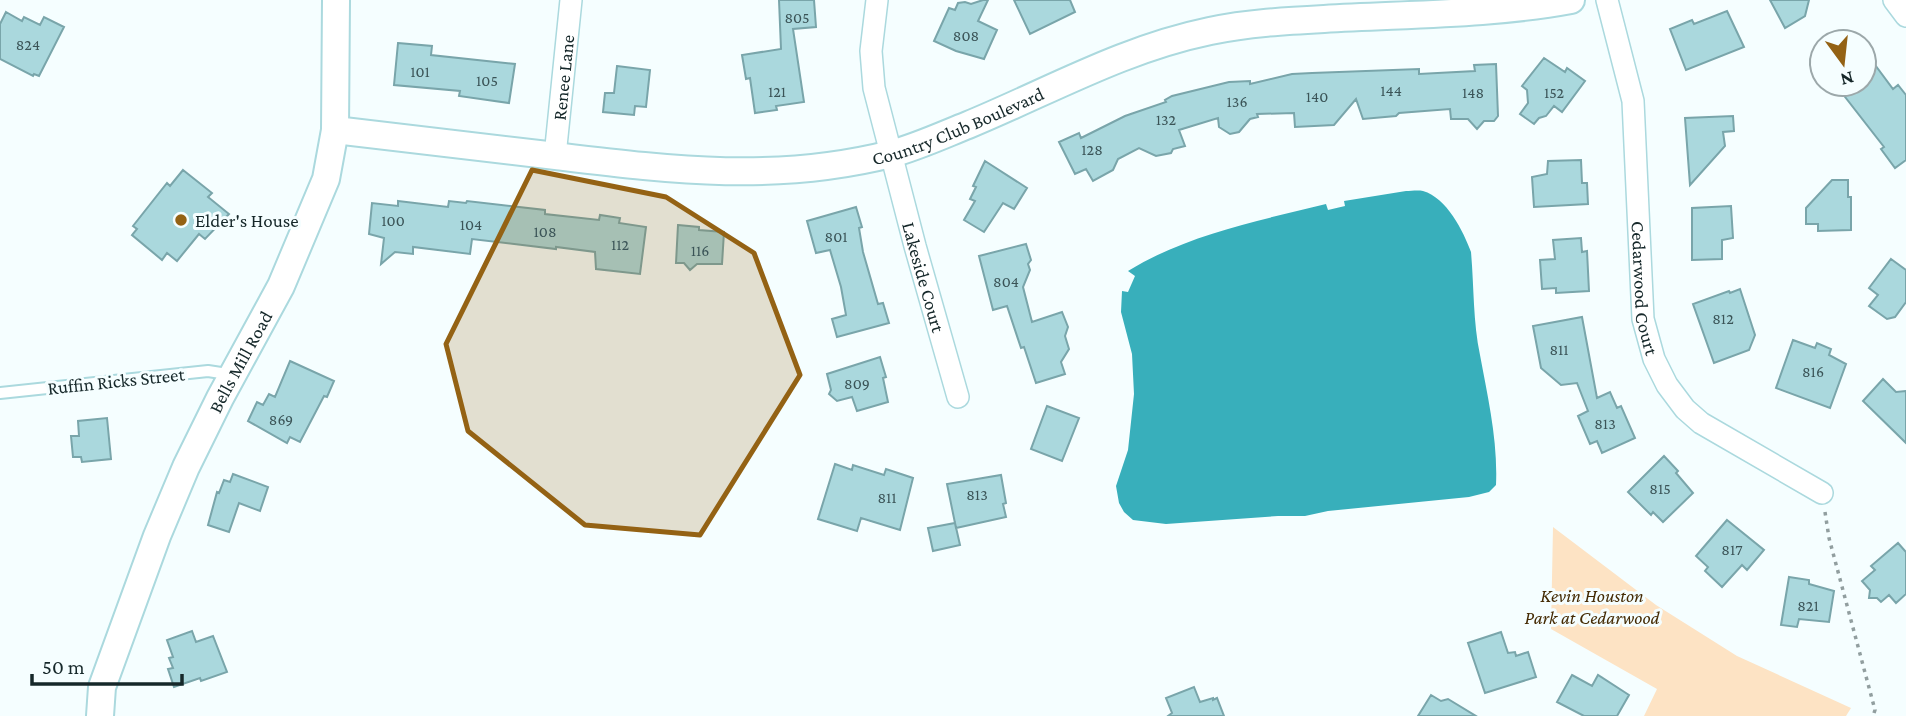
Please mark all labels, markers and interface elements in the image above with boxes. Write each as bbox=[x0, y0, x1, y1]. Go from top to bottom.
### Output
house number: 805 bbox=[784, 9, 810, 26]
house number: 808 bbox=[953, 27, 979, 44]
north arrow bbox=[1808, 28, 1878, 98]
street label: Renee Lane bbox=[548, 34, 578, 121]
house number: 824 bbox=[16, 36, 40, 53]
house number: 101 bbox=[410, 63, 430, 80]
text: N bbox=[1838, 67, 1856, 91]
house number: 105 bbox=[476, 72, 498, 89]
street label: Country Club Boulevard bbox=[870, 82, 1047, 169]
house number: 144 bbox=[1380, 82, 1402, 99]
house number: 121 bbox=[768, 83, 786, 100]
house number: 148 bbox=[1462, 84, 1484, 101]
house number: 152 bbox=[1544, 84, 1564, 101]
house number: 140 bbox=[1306, 88, 1328, 105]
house number: 136 bbox=[1226, 93, 1248, 110]
house number: 132 bbox=[1156, 111, 1177, 128]
house number: 128 bbox=[1081, 141, 1103, 158]
place label: Elder's House bbox=[195, 210, 299, 231]
marker: Elder's House bbox=[173, 212, 189, 228]
house number: 100 bbox=[381, 212, 405, 229]
house number: 104 bbox=[460, 216, 482, 233]
street label: Lakeside Court bbox=[899, 220, 950, 335]
street label: Cedarwood Court bbox=[1628, 221, 1663, 358]
house number: 108 bbox=[534, 223, 556, 240]
house number: 801 bbox=[825, 228, 847, 245]
house number: 112 bbox=[611, 236, 630, 253]
house number: 116 bbox=[691, 242, 709, 259]
house number: 804 bbox=[993, 273, 1019, 290]
street label: Bells Mill Road bbox=[204, 307, 276, 416]
house number: 812 bbox=[1712, 310, 1734, 327]
house number: 811 bbox=[1549, 341, 1569, 358]
street label: Ruffin Ricks Street bbox=[46, 363, 186, 399]
house number: 816 bbox=[1802, 363, 1824, 380]
house number: 809 bbox=[844, 375, 870, 392]
house number: 869 bbox=[269, 411, 293, 428]
house number: 813 bbox=[1594, 415, 1616, 432]
house number: 815 bbox=[1649, 480, 1671, 497]
house number: 813 bbox=[966, 486, 988, 503]
house number: 811 bbox=[877, 489, 897, 506]
house number: 817 bbox=[1721, 541, 1743, 558]
park label: Kevin Houston Park at Cedarwood bbox=[1524, 585, 1661, 628]
house number: 821 bbox=[1797, 597, 1819, 614]
scale bar bbox=[32, 642, 182, 686]
text: 50 m bbox=[42, 655, 85, 679]

